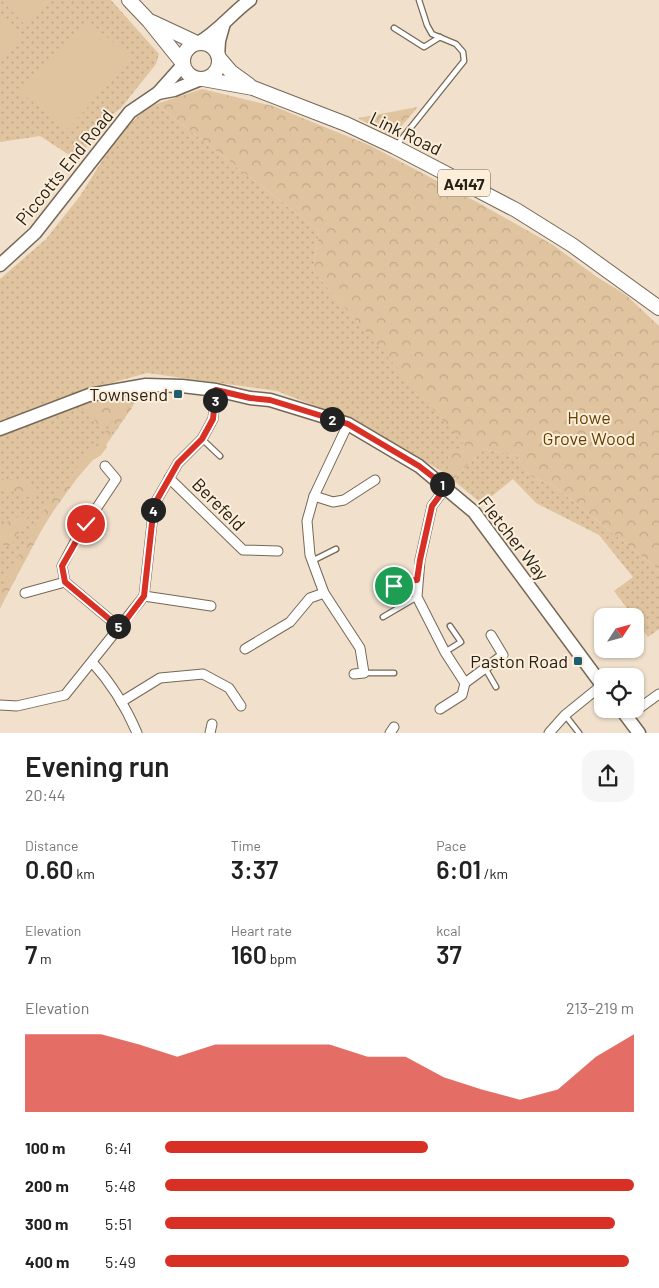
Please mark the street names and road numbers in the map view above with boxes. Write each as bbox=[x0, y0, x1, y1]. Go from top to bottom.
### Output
street label: Piccotts End Road bbox=[11, 105, 117, 229]
street label: Link Road bbox=[367, 106, 445, 160]
road number: A4147 bbox=[438, 170, 490, 197]
street label: Berefeld bbox=[188, 473, 250, 535]
street label: Fletcher Way bbox=[474, 491, 554, 585]

